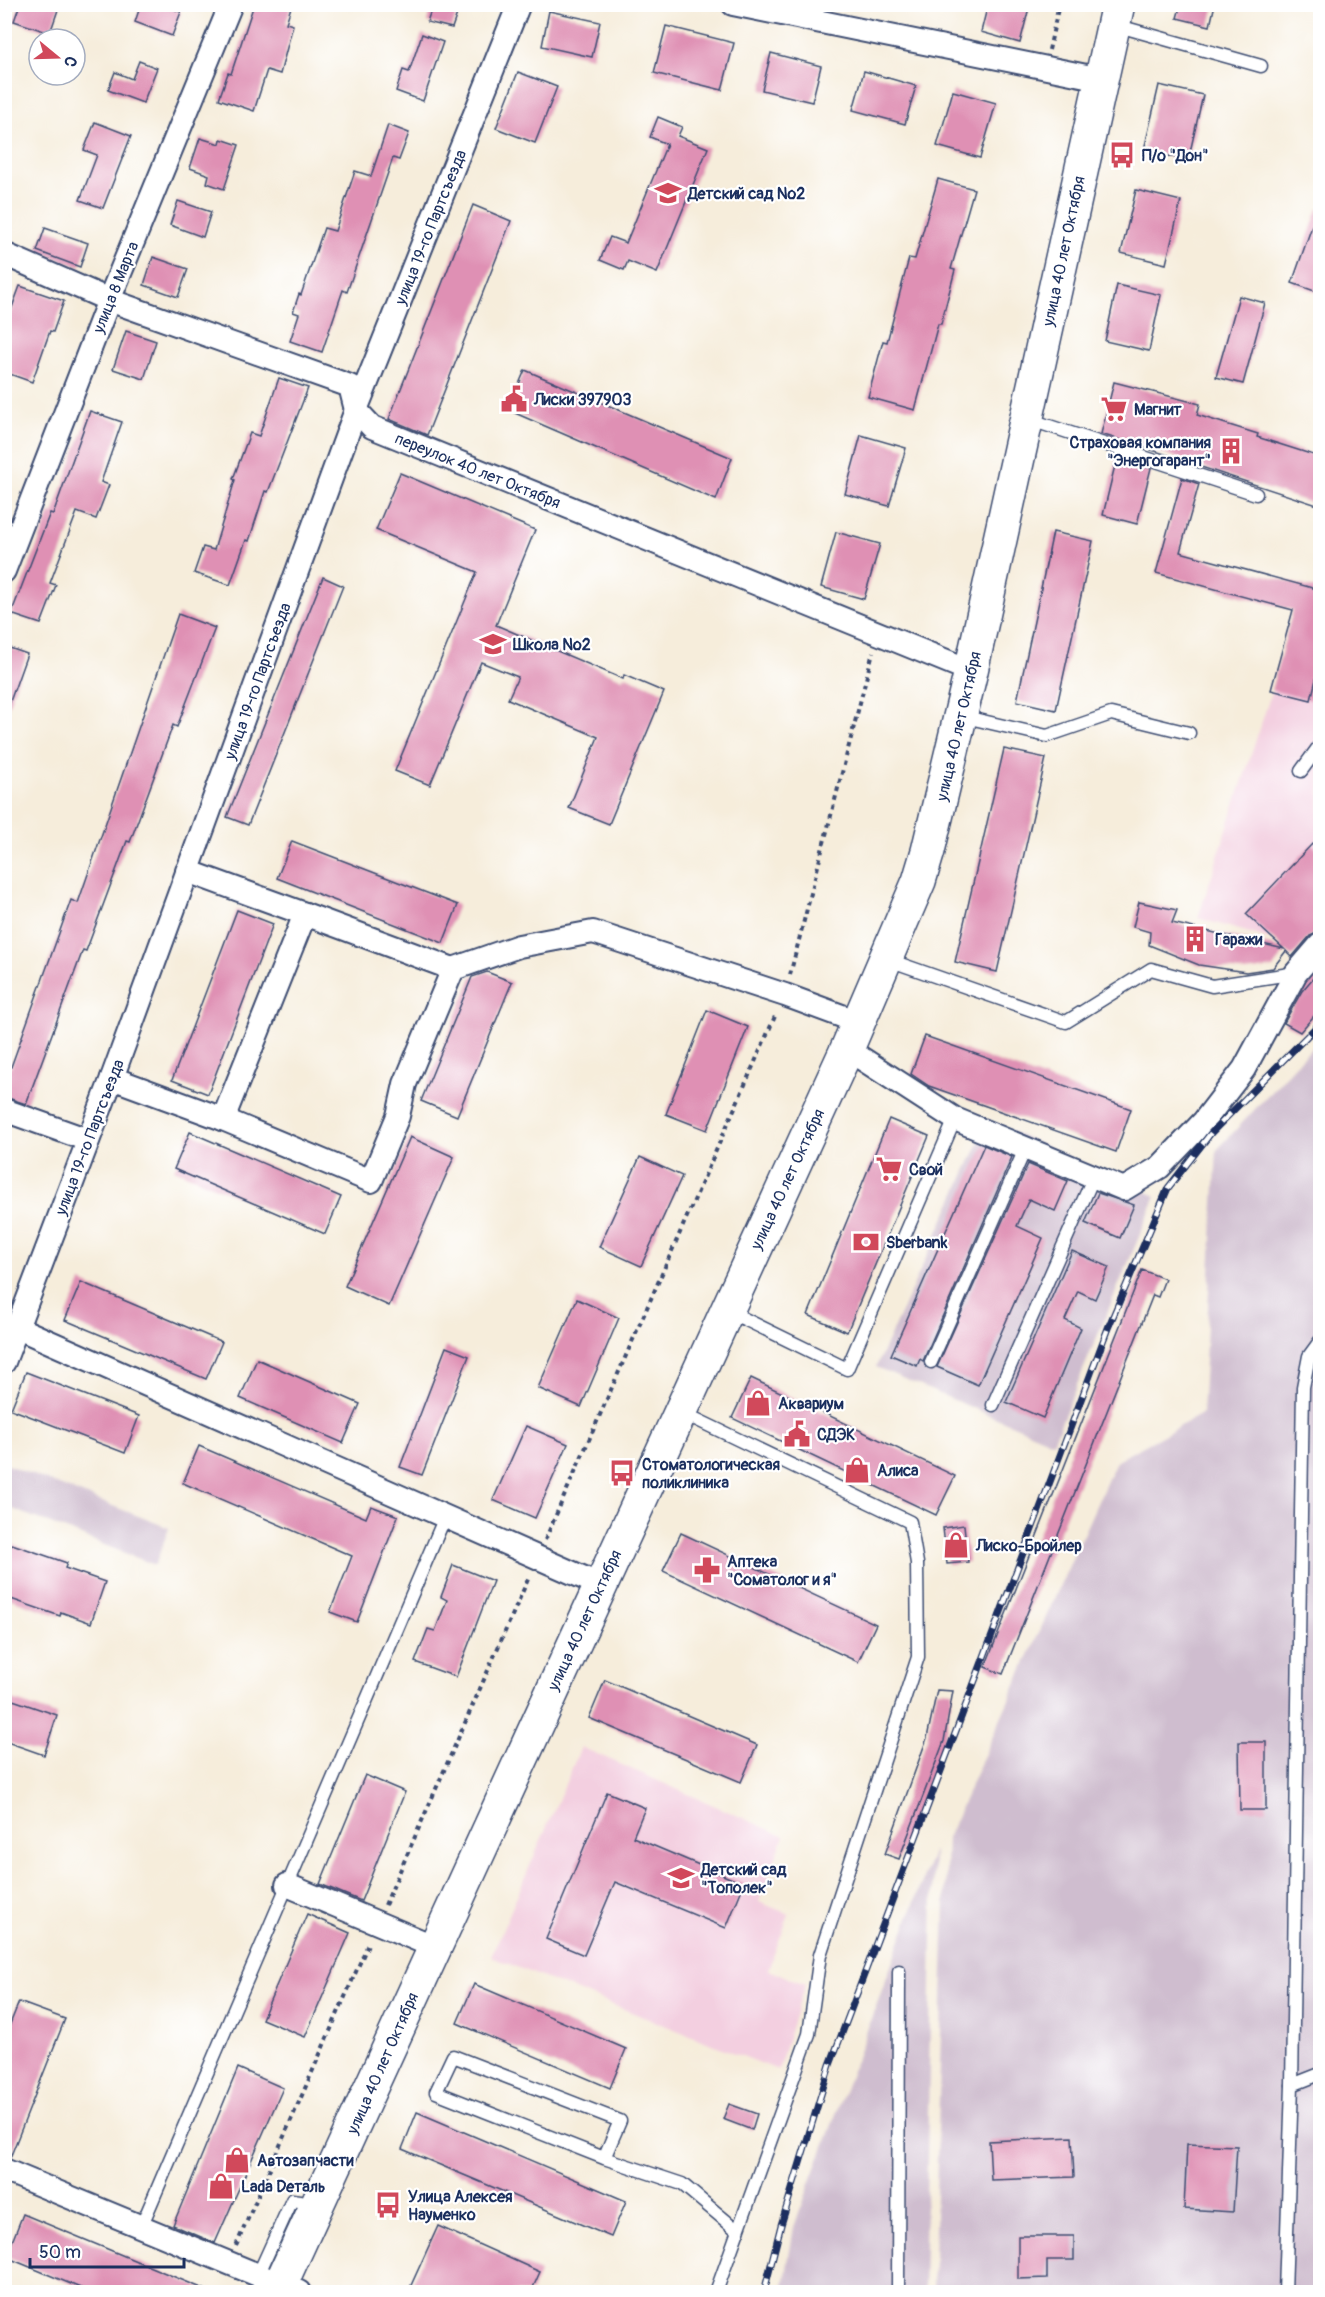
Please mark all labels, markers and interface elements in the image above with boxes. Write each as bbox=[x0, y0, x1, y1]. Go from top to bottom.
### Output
north arrow bbox=[27, 27, 87, 87]
text: С bbox=[59, 54, 81, 70]
bus stop icon: П/о "Дон" bbox=[1107, 140, 1137, 170]
place label: П/о "Дон" bbox=[1142, 146, 1209, 166]
street label: улица 19-го Партсъезда bbox=[390, 147, 471, 309]
street label: улица 40 лет Октября bbox=[1038, 174, 1090, 329]
school or university icon: Детский сад №2 bbox=[653, 178, 683, 208]
place label: Детский сад №2 bbox=[687, 184, 805, 204]
street label: улица 8 Марта bbox=[88, 239, 143, 337]
public building icon: Лиски 397903 bbox=[499, 384, 529, 414]
place label: Лиски 397903 bbox=[533, 390, 631, 410]
supermarket icon: Магнит bbox=[1099, 394, 1129, 424]
place label: Магнит bbox=[1134, 400, 1183, 420]
street label: переулок 40 лет Октября bbox=[392, 429, 563, 513]
place label: Страховая компания "Энергогарант" bbox=[1070, 433, 1211, 471]
building icon: Страховая компания "Энергогарант" bbox=[1216, 436, 1246, 466]
street label: улица 19-го Партсъезда bbox=[220, 600, 296, 763]
school or university icon: Школа №2 bbox=[478, 629, 508, 659]
place label: Школа №2 bbox=[512, 635, 591, 655]
street label: улица 40 лет Октября bbox=[932, 649, 986, 804]
building icon: Гаражи bbox=[1180, 924, 1210, 954]
place label: Гаражи bbox=[1215, 930, 1263, 950]
street label: улица 19-го Партсъезда bbox=[51, 1057, 129, 1219]
street label: улица 40 лет Октября bbox=[746, 1106, 829, 1254]
supermarket icon: Свой bbox=[874, 1154, 904, 1184]
place label: Свой bbox=[909, 1160, 943, 1180]
bank icon: Sberbank bbox=[851, 1227, 881, 1257]
place label: Sberbank bbox=[886, 1233, 948, 1253]
shop icon: Аквариум bbox=[743, 1388, 773, 1418]
place label: Аквариум bbox=[778, 1394, 844, 1414]
public building icon: СДЭК bbox=[782, 1419, 812, 1449]
place label: СДЭК bbox=[817, 1425, 855, 1445]
place label: Стоматологическая поликлиника bbox=[642, 1455, 780, 1493]
shop icon: Алиса bbox=[842, 1455, 872, 1485]
bus stop icon: Стоматологическая поликлиника bbox=[607, 1458, 637, 1488]
place label: Алиса bbox=[877, 1461, 919, 1481]
shop icon: Лиско-Бройлер bbox=[941, 1530, 971, 1560]
place label: Лиско-Бройлер bbox=[975, 1536, 1082, 1556]
street label: улица 40 лет Октября bbox=[543, 1547, 626, 1695]
place label: Аптека "Соматолог и я" bbox=[727, 1552, 837, 1590]
pharmacy icon: Аптека "Соматолог и я" bbox=[692, 1555, 722, 1585]
place label: Детский сад "Тополек" bbox=[700, 1860, 787, 1898]
school or university icon: Детский сад "Тополек" bbox=[666, 1863, 696, 1893]
street label: улица 40 лет Октября bbox=[342, 1989, 423, 2138]
shop icon: Автозапчасти bbox=[222, 2145, 252, 2175]
place label: Автозапчасти bbox=[257, 2151, 355, 2171]
shop icon: Lada Dеталь bbox=[206, 2171, 236, 2201]
place label: Lada Dеталь bbox=[241, 2177, 325, 2197]
place label: Улица Алексея Науменко bbox=[408, 2187, 513, 2225]
bus stop icon: Улица Алексея Науменко bbox=[373, 2190, 403, 2220]
scale bar bbox=[30, 2231, 184, 2269]
text: 50 m bbox=[39, 2241, 81, 2264]

